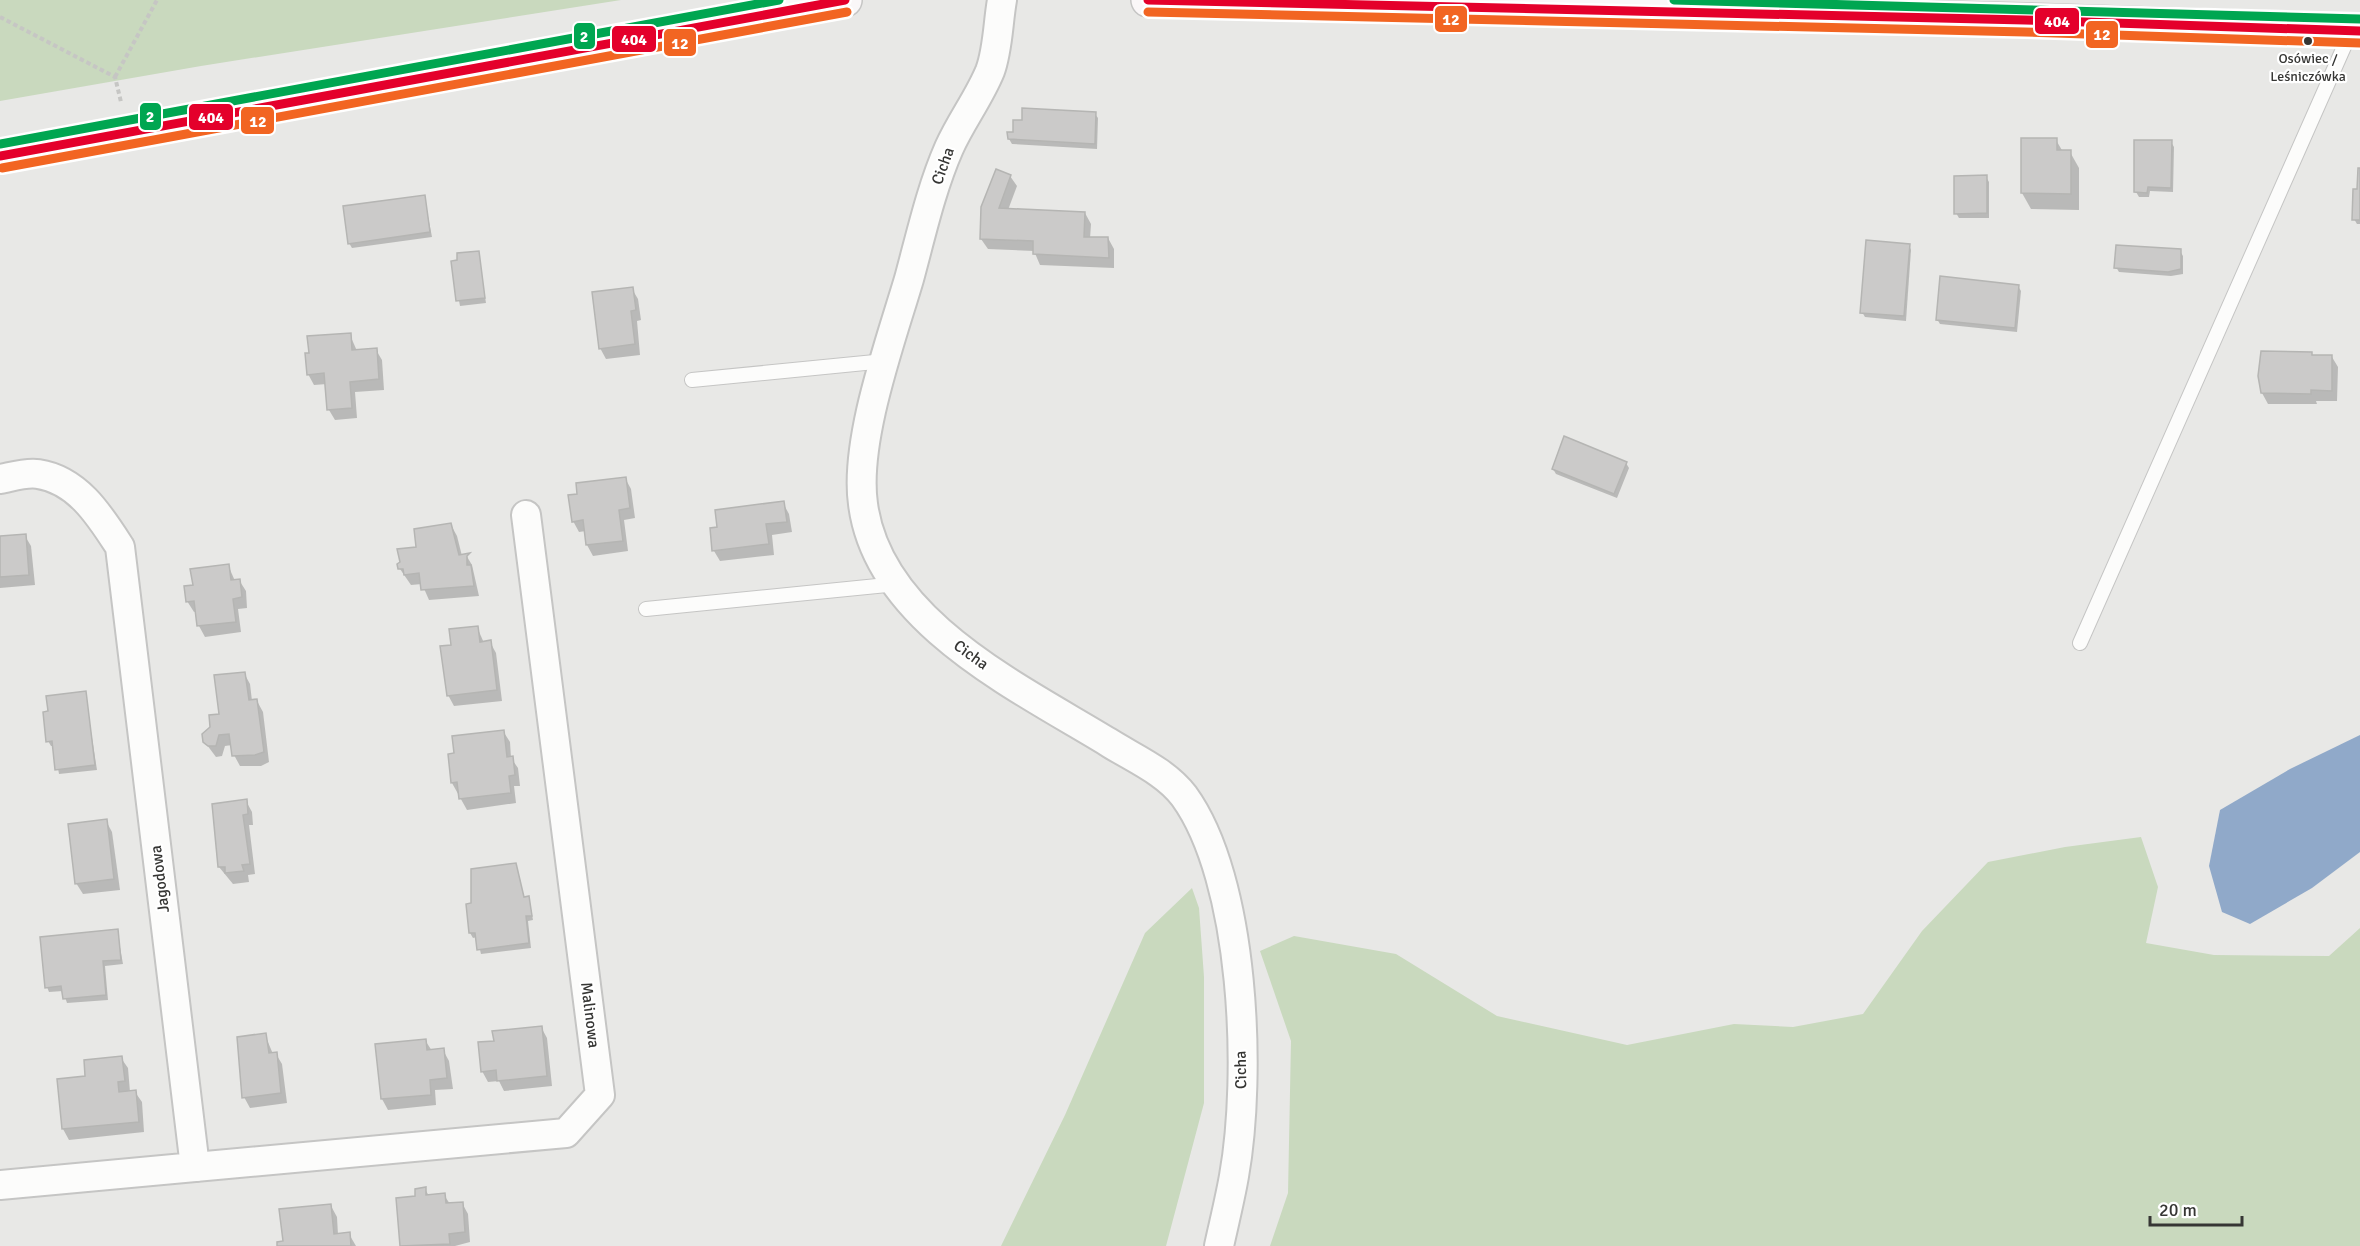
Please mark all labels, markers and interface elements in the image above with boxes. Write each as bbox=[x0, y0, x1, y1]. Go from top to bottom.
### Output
line badge: 12 bbox=[1434, 5, 1468, 33]
line badge: 404 bbox=[2034, 7, 2080, 35]
text: 12 bbox=[1442, 10, 1460, 30]
text: 404 bbox=[2044, 12, 2070, 32]
line badge: 12 bbox=[2085, 20, 2119, 49]
line badge: 2 bbox=[573, 22, 596, 50]
line badge: 404 bbox=[611, 25, 657, 53]
text: 12 bbox=[2093, 25, 2111, 45]
text: 2 bbox=[580, 27, 588, 47]
line badge: 12 bbox=[663, 28, 697, 57]
text: 404 bbox=[621, 30, 647, 50]
text: 12 bbox=[671, 34, 689, 54]
marker: Osówiec / Leśniczówka bbox=[2302, 35, 2314, 47]
place label: Osówiec / Leśniczówka bbox=[2270, 50, 2346, 85]
line badge: 2 bbox=[139, 102, 162, 131]
line badge: 404 bbox=[188, 103, 234, 131]
line badge: 12 bbox=[240, 106, 275, 135]
text: 2 bbox=[146, 107, 154, 127]
text: 404 bbox=[198, 108, 224, 128]
text: 12 bbox=[249, 112, 267, 132]
street label: Cicha bbox=[927, 145, 959, 187]
street label: Cicha bbox=[950, 636, 992, 674]
street label: Jagodowa bbox=[146, 844, 174, 914]
street label: Malinowa bbox=[576, 981, 604, 1049]
street label: Cicha bbox=[1231, 1051, 1251, 1089]
scale bar bbox=[2150, 1189, 2242, 1227]
text: 20 m bbox=[2159, 1199, 2197, 1221]

